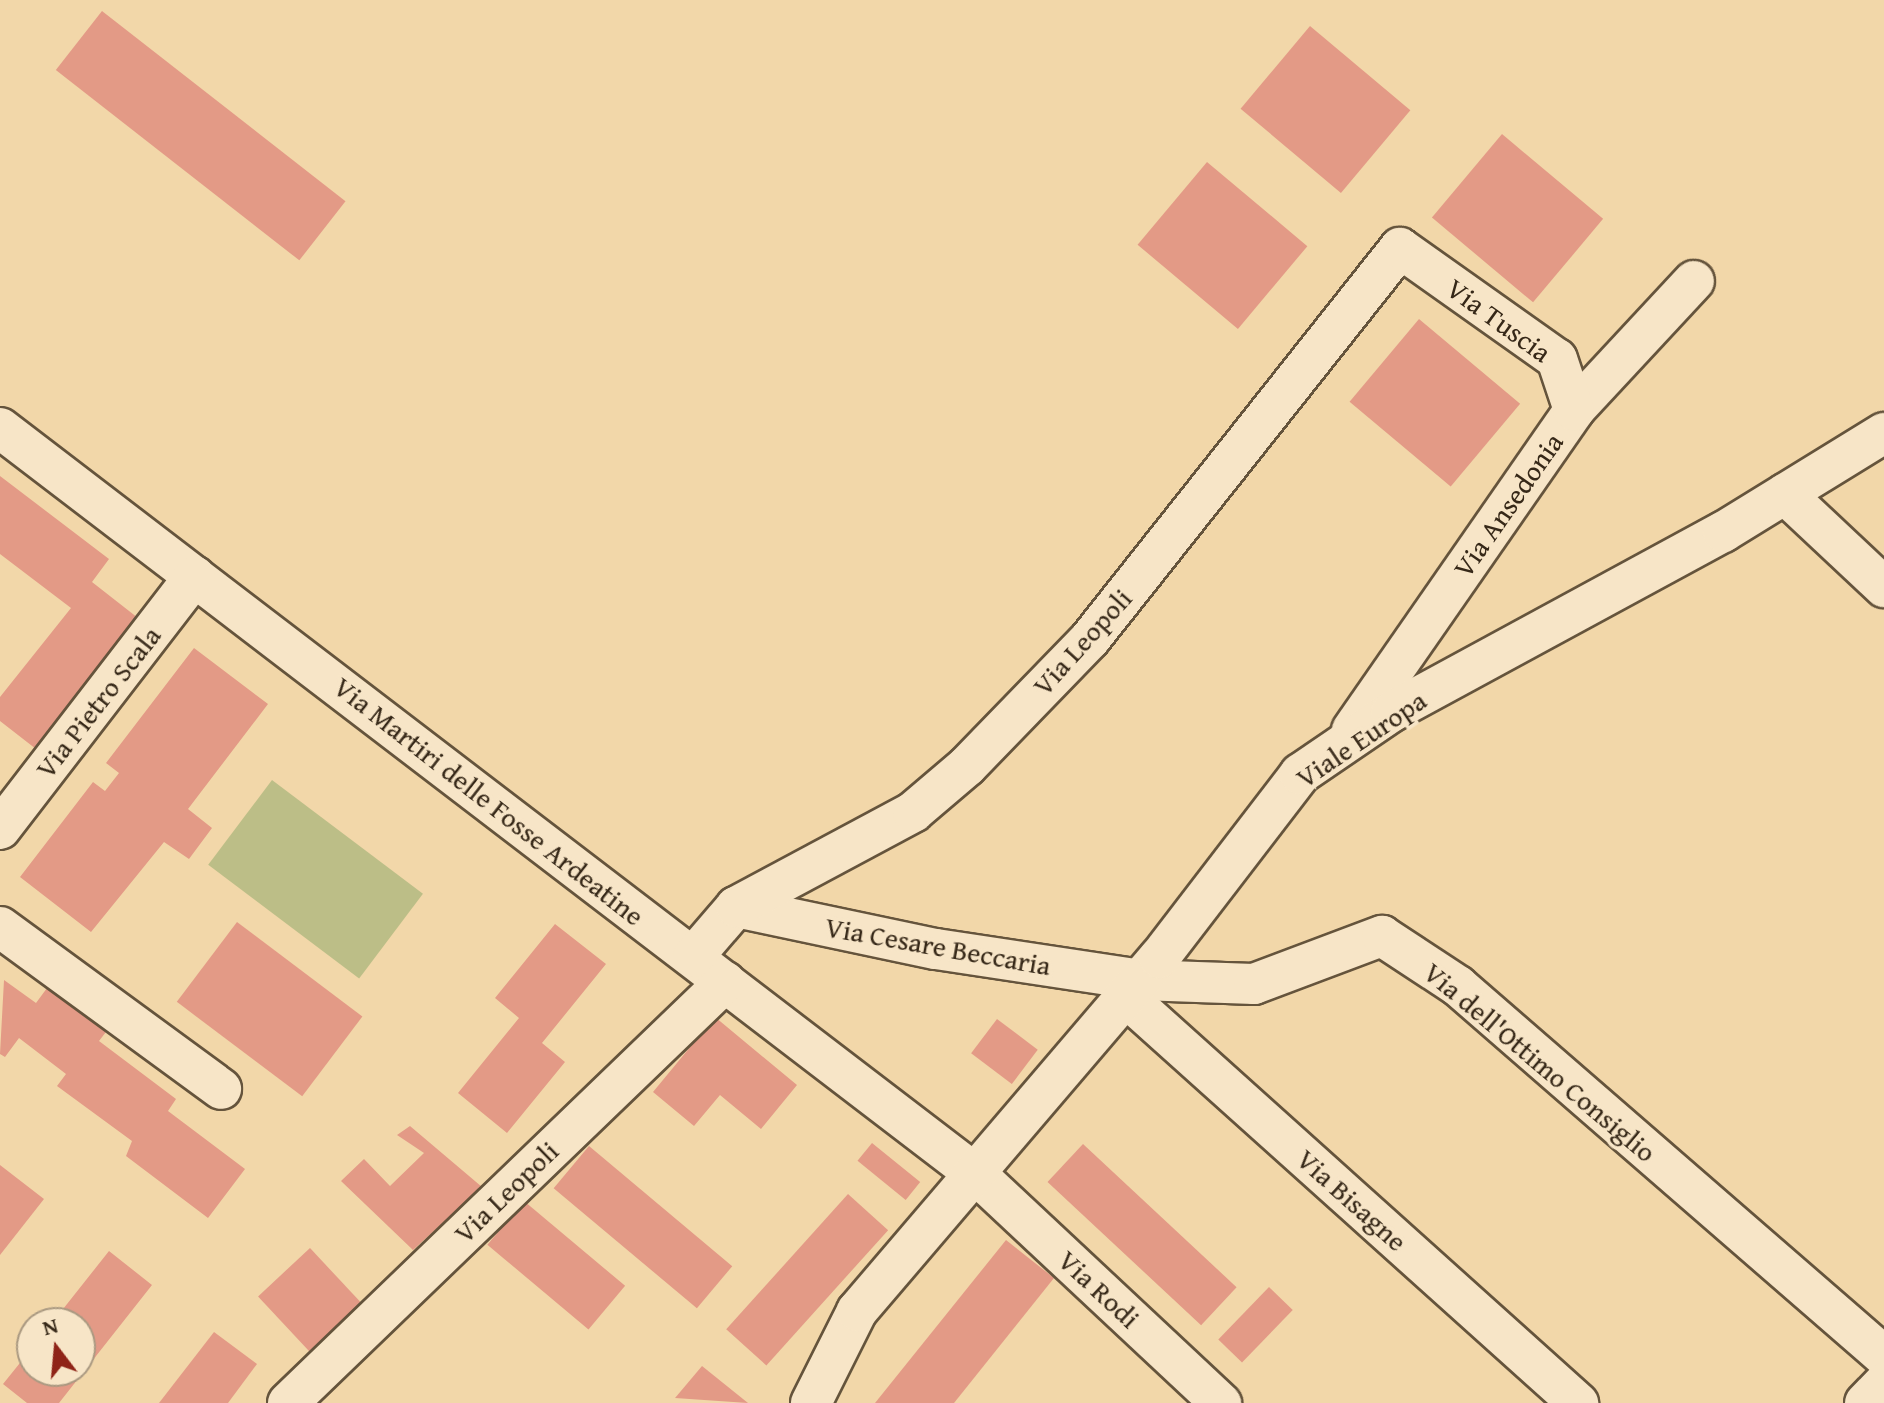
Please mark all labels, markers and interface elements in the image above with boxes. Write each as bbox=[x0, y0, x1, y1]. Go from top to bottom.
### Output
street label: Via Tuscia bbox=[1440, 271, 1558, 369]
street label: Via Ansedonia bbox=[1446, 426, 1570, 584]
street label: Via Leopoli bbox=[1025, 582, 1139, 702]
street label: Via Pietro Scala bbox=[28, 619, 168, 785]
street label: Via Martiri delle Fosse Ardeatine bbox=[327, 669, 651, 933]
street label: Viale Europa bbox=[1290, 683, 1432, 795]
street label: Via Cesare Beccaria bbox=[823, 910, 1053, 982]
street label: Via dell'Ottimo Consiglio bbox=[1417, 955, 1663, 1169]
street label: Via Leopoli bbox=[447, 1134, 565, 1250]
street label: Via Bisagne bbox=[1290, 1142, 1414, 1258]
street label: Via Rodi bbox=[1051, 1243, 1147, 1335]
north arrow bbox=[16, 1307, 96, 1387]
text: N bbox=[38, 1308, 61, 1343]

